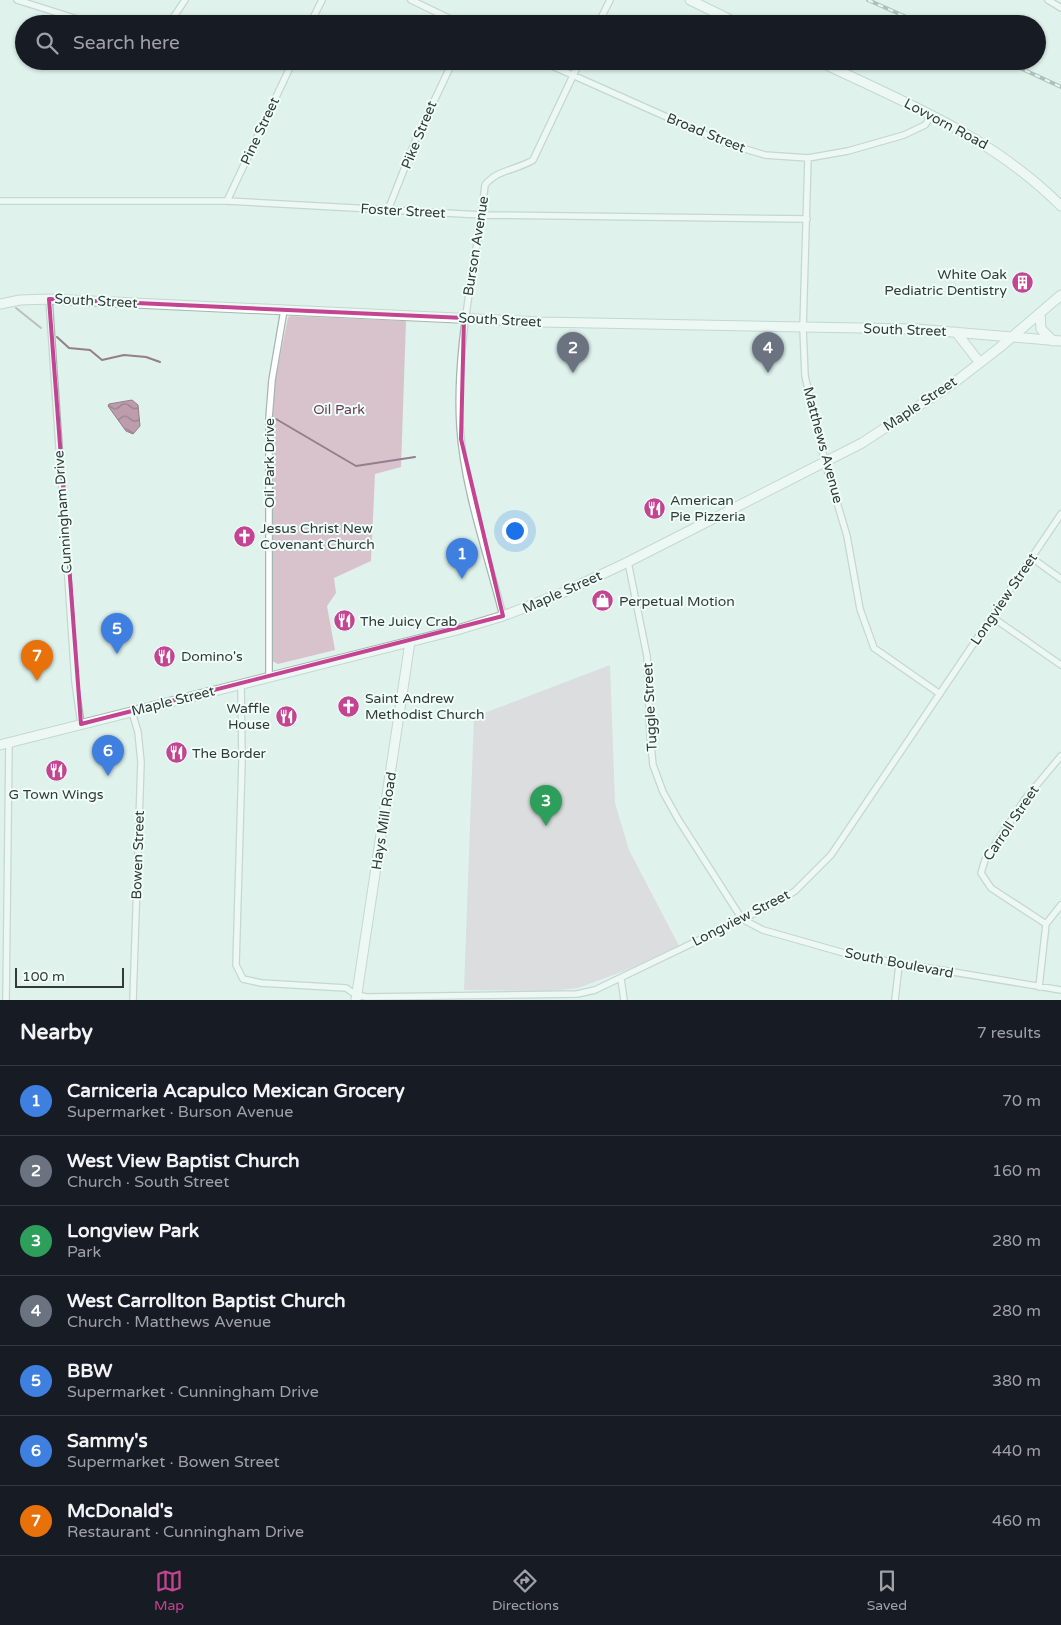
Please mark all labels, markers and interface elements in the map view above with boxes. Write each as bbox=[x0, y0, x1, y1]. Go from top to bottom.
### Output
search box bbox=[15, 15, 1046, 70]
icon: search bbox=[33, 29, 61, 57]
text: Search here bbox=[73, 32, 180, 54]
street label: Pine Street bbox=[237, 94, 283, 168]
street label: Lovvorn Road bbox=[901, 95, 991, 153]
street label: Pike Street bbox=[398, 98, 441, 172]
street label: Broad Street bbox=[664, 109, 749, 157]
street label: Burson Avenue bbox=[460, 195, 492, 297]
street label: Foster Street bbox=[360, 200, 447, 222]
place label: White Oak Pediatric Dentistry bbox=[884, 266, 1007, 299]
building icon: White Oak Pediatric Dentistry bbox=[1011, 270, 1035, 294]
street label: South Street bbox=[54, 290, 139, 312]
street label: South Street bbox=[458, 309, 543, 331]
street label: South Street bbox=[863, 320, 948, 340]
pin: 2 bbox=[557, 332, 589, 373]
pin: 4 bbox=[752, 332, 784, 373]
street label: Maple Street bbox=[880, 373, 961, 435]
street label: Matthews Avenue bbox=[799, 385, 847, 505]
park label: Oil Park bbox=[313, 401, 365, 418]
street label: Oil Park Drive bbox=[261, 418, 278, 508]
street label: Cunningham Drive bbox=[50, 450, 76, 574]
place label: American Pie Pizzeria bbox=[670, 492, 746, 525]
restaurant icon: American Pie Pizzeria bbox=[642, 496, 666, 520]
your location bbox=[502, 518, 528, 544]
place label: Jesus Christ New Covenant Church bbox=[260, 520, 375, 553]
church icon: Jesus Christ New Covenant Church bbox=[232, 524, 256, 548]
pin: 1 bbox=[446, 538, 478, 579]
street label: Longview Street bbox=[967, 549, 1041, 648]
street label: Maple Street bbox=[520, 567, 605, 617]
shop icon: Perpetual Motion bbox=[591, 589, 615, 613]
place label: Perpetual Motion bbox=[619, 593, 735, 610]
restaurant icon: The Juicy Crab bbox=[332, 609, 356, 633]
pin: 5 bbox=[101, 613, 133, 654]
place label: The Juicy Crab bbox=[360, 613, 458, 630]
pin: 7 bbox=[21, 640, 53, 681]
restaurant icon: Domino's bbox=[153, 644, 177, 668]
place label: Domino's bbox=[181, 648, 243, 665]
street label: Tuggle Street bbox=[639, 661, 661, 752]
street label: Maple Street bbox=[130, 682, 217, 720]
place label: Saint Andrew Methodist Church bbox=[365, 690, 484, 723]
church icon: Saint Andrew Methodist Church bbox=[337, 694, 361, 718]
place label: Waffle House bbox=[226, 700, 270, 733]
restaurant icon: Waffle House bbox=[274, 704, 298, 728]
pin: 6 bbox=[92, 735, 124, 776]
restaurant icon: The Border bbox=[164, 741, 188, 765]
place label: The Border bbox=[192, 745, 267, 762]
restaurant icon: G Town Wings bbox=[44, 759, 68, 783]
street label: Hays Mill Road bbox=[368, 771, 400, 871]
street label: Carroll Street bbox=[980, 782, 1043, 864]
pin: 3 bbox=[530, 785, 562, 826]
place label: G Town Wings bbox=[8, 786, 104, 803]
street label: Bowen Street bbox=[128, 810, 148, 900]
street label: Longview Street bbox=[689, 886, 793, 950]
street label: South Boulevard bbox=[843, 944, 955, 982]
scale bar bbox=[15, 965, 124, 988]
text: 100 m bbox=[22, 968, 65, 985]
text: Nearby bbox=[20, 1020, 93, 1045]
text: 7 results bbox=[977, 1023, 1041, 1043]
text: Carniceria Acapulco Mexican Grocery bbox=[67, 1080, 405, 1102]
text: 1 bbox=[31, 1091, 41, 1111]
text: 70 m bbox=[1002, 1091, 1041, 1111]
text: Supermarket · Burson Avenue bbox=[67, 1102, 293, 1122]
text: West View Baptist Church bbox=[67, 1150, 300, 1172]
text: 2 bbox=[31, 1161, 41, 1181]
text: 160 m bbox=[992, 1161, 1041, 1181]
text: Church · South Street bbox=[67, 1172, 229, 1192]
text: Longview Park bbox=[67, 1220, 199, 1242]
text: 3 bbox=[31, 1231, 41, 1251]
text: 280 m bbox=[992, 1231, 1041, 1251]
text: Park bbox=[67, 1242, 101, 1262]
text: West Carrollton Baptist Church bbox=[67, 1290, 346, 1312]
text: 4 bbox=[31, 1301, 41, 1321]
text: 280 m bbox=[992, 1301, 1041, 1321]
text: Church · Matthews Avenue bbox=[67, 1312, 271, 1332]
text: BBW bbox=[67, 1360, 113, 1382]
text: 5 bbox=[31, 1371, 41, 1391]
text: 380 m bbox=[992, 1371, 1041, 1391]
text: Supermarket · Cunningham Drive bbox=[67, 1382, 319, 1402]
text: Sammy's bbox=[67, 1430, 148, 1452]
text: 6 bbox=[31, 1441, 41, 1461]
text: 440 m bbox=[992, 1441, 1041, 1461]
text: Supermarket · Bowen Street bbox=[67, 1452, 280, 1472]
text: McDonald's bbox=[67, 1500, 173, 1522]
text: 7 bbox=[31, 1511, 41, 1531]
text: 460 m bbox=[992, 1511, 1041, 1531]
text: Restaurant · Cunningham Drive bbox=[67, 1522, 304, 1542]
tab: Map bbox=[154, 1567, 184, 1614]
tab: Directions bbox=[492, 1567, 559, 1614]
tab: Saved bbox=[867, 1567, 907, 1614]

